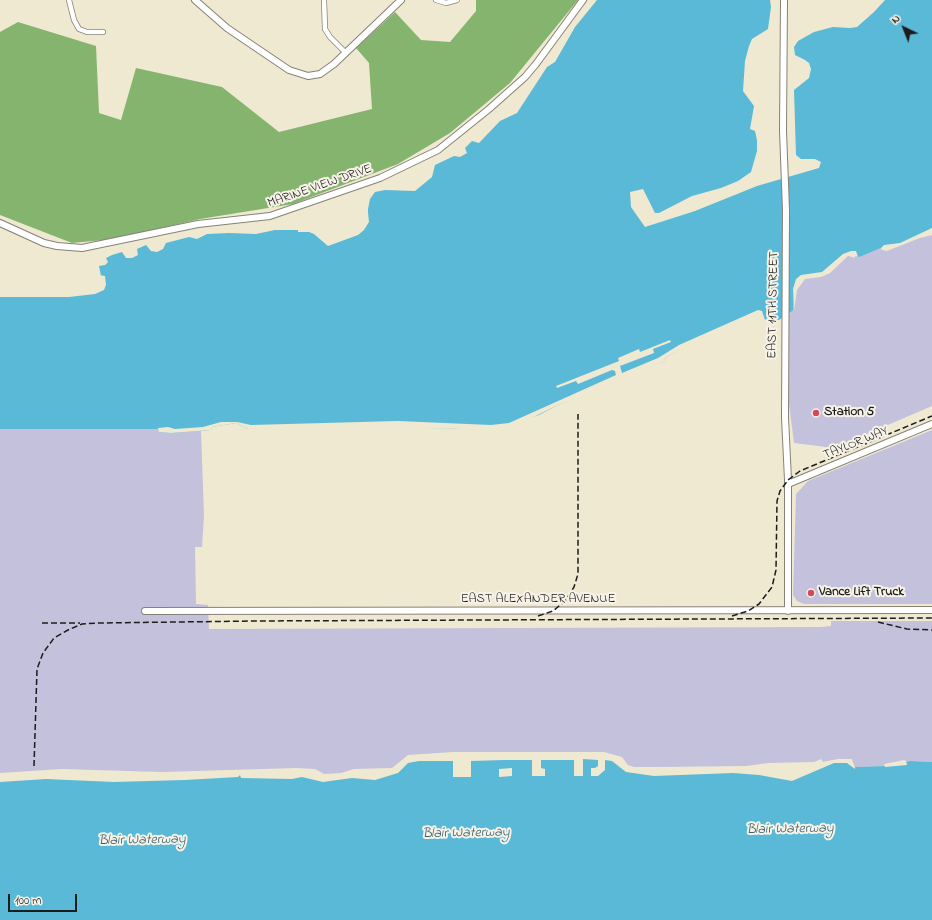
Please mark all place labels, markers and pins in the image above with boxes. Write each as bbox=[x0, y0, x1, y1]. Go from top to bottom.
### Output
place label: Station 5 bbox=[824, 405, 874, 421]
marker: Station 5 bbox=[811, 408, 821, 418]
place label: Vance Lift Truck bbox=[819, 585, 904, 601]
marker: Vance Lift Truck bbox=[806, 588, 816, 598]

